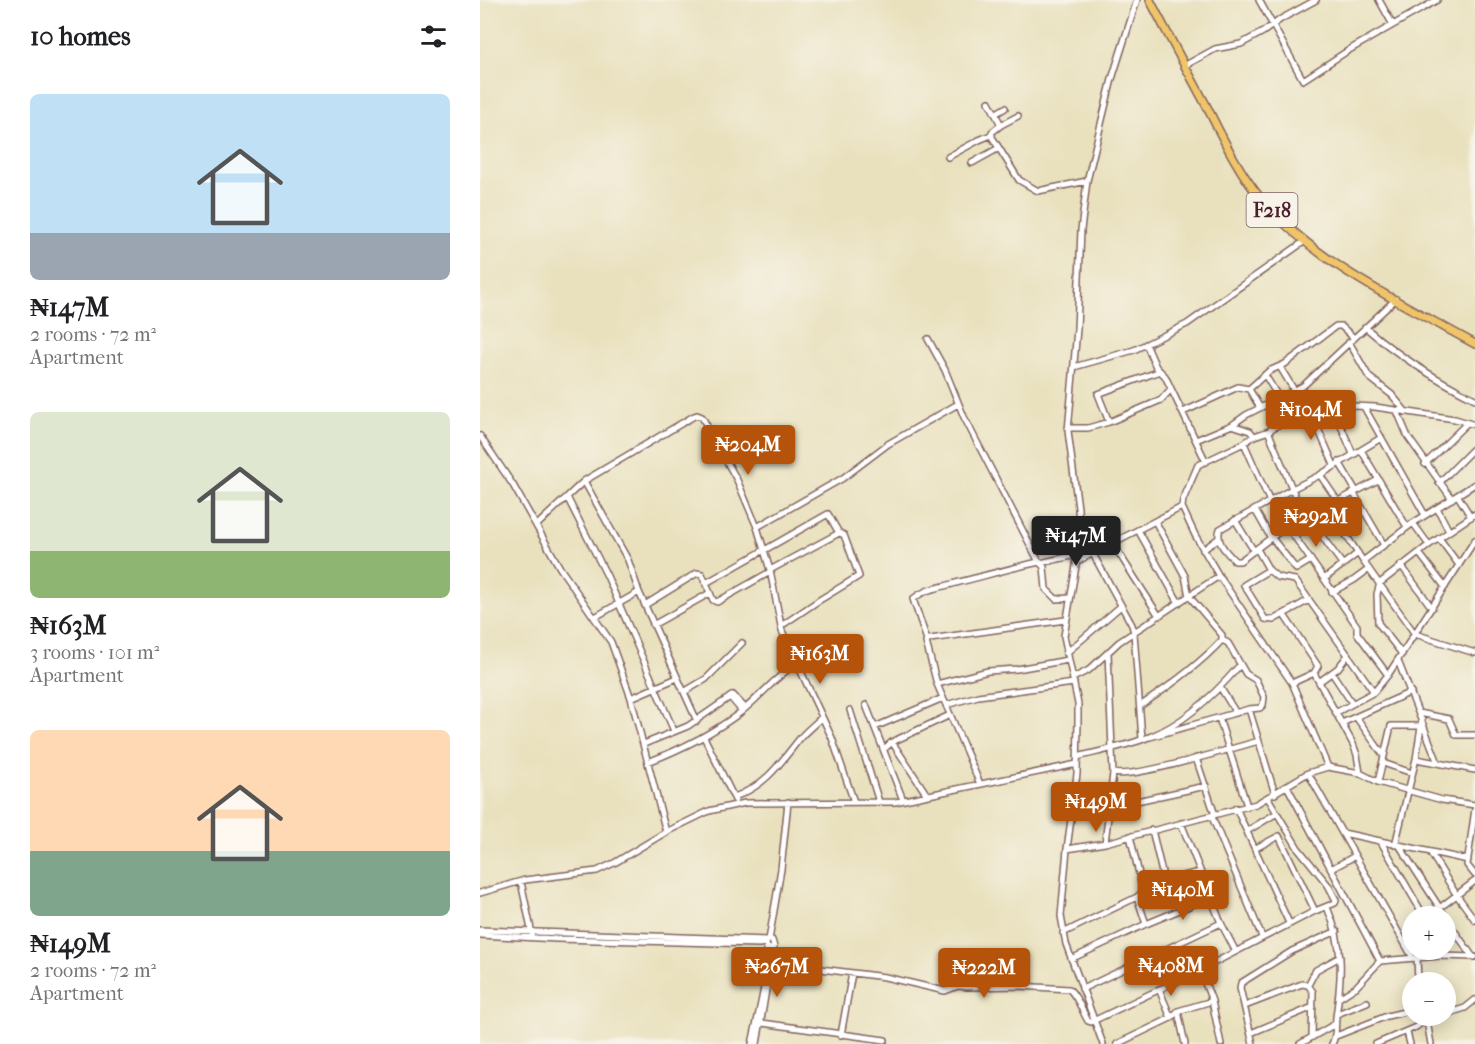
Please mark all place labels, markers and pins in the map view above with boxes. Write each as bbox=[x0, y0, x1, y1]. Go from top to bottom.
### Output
pin: ₦104M bbox=[1269, 390, 1353, 441]
pin: ₦204M bbox=[706, 425, 790, 476]
pin: ₦292M bbox=[1274, 497, 1358, 548]
pin: ₦147M bbox=[1034, 516, 1118, 567]
pin: ₦163M bbox=[778, 634, 862, 685]
pin: ₦149M bbox=[1054, 782, 1138, 833]
pin: ₦140M bbox=[1141, 870, 1225, 921]
pin: ₦408M bbox=[1129, 946, 1213, 997]
pin: ₦267M bbox=[735, 947, 819, 998]
pin: ₦222M bbox=[942, 948, 1026, 999]

